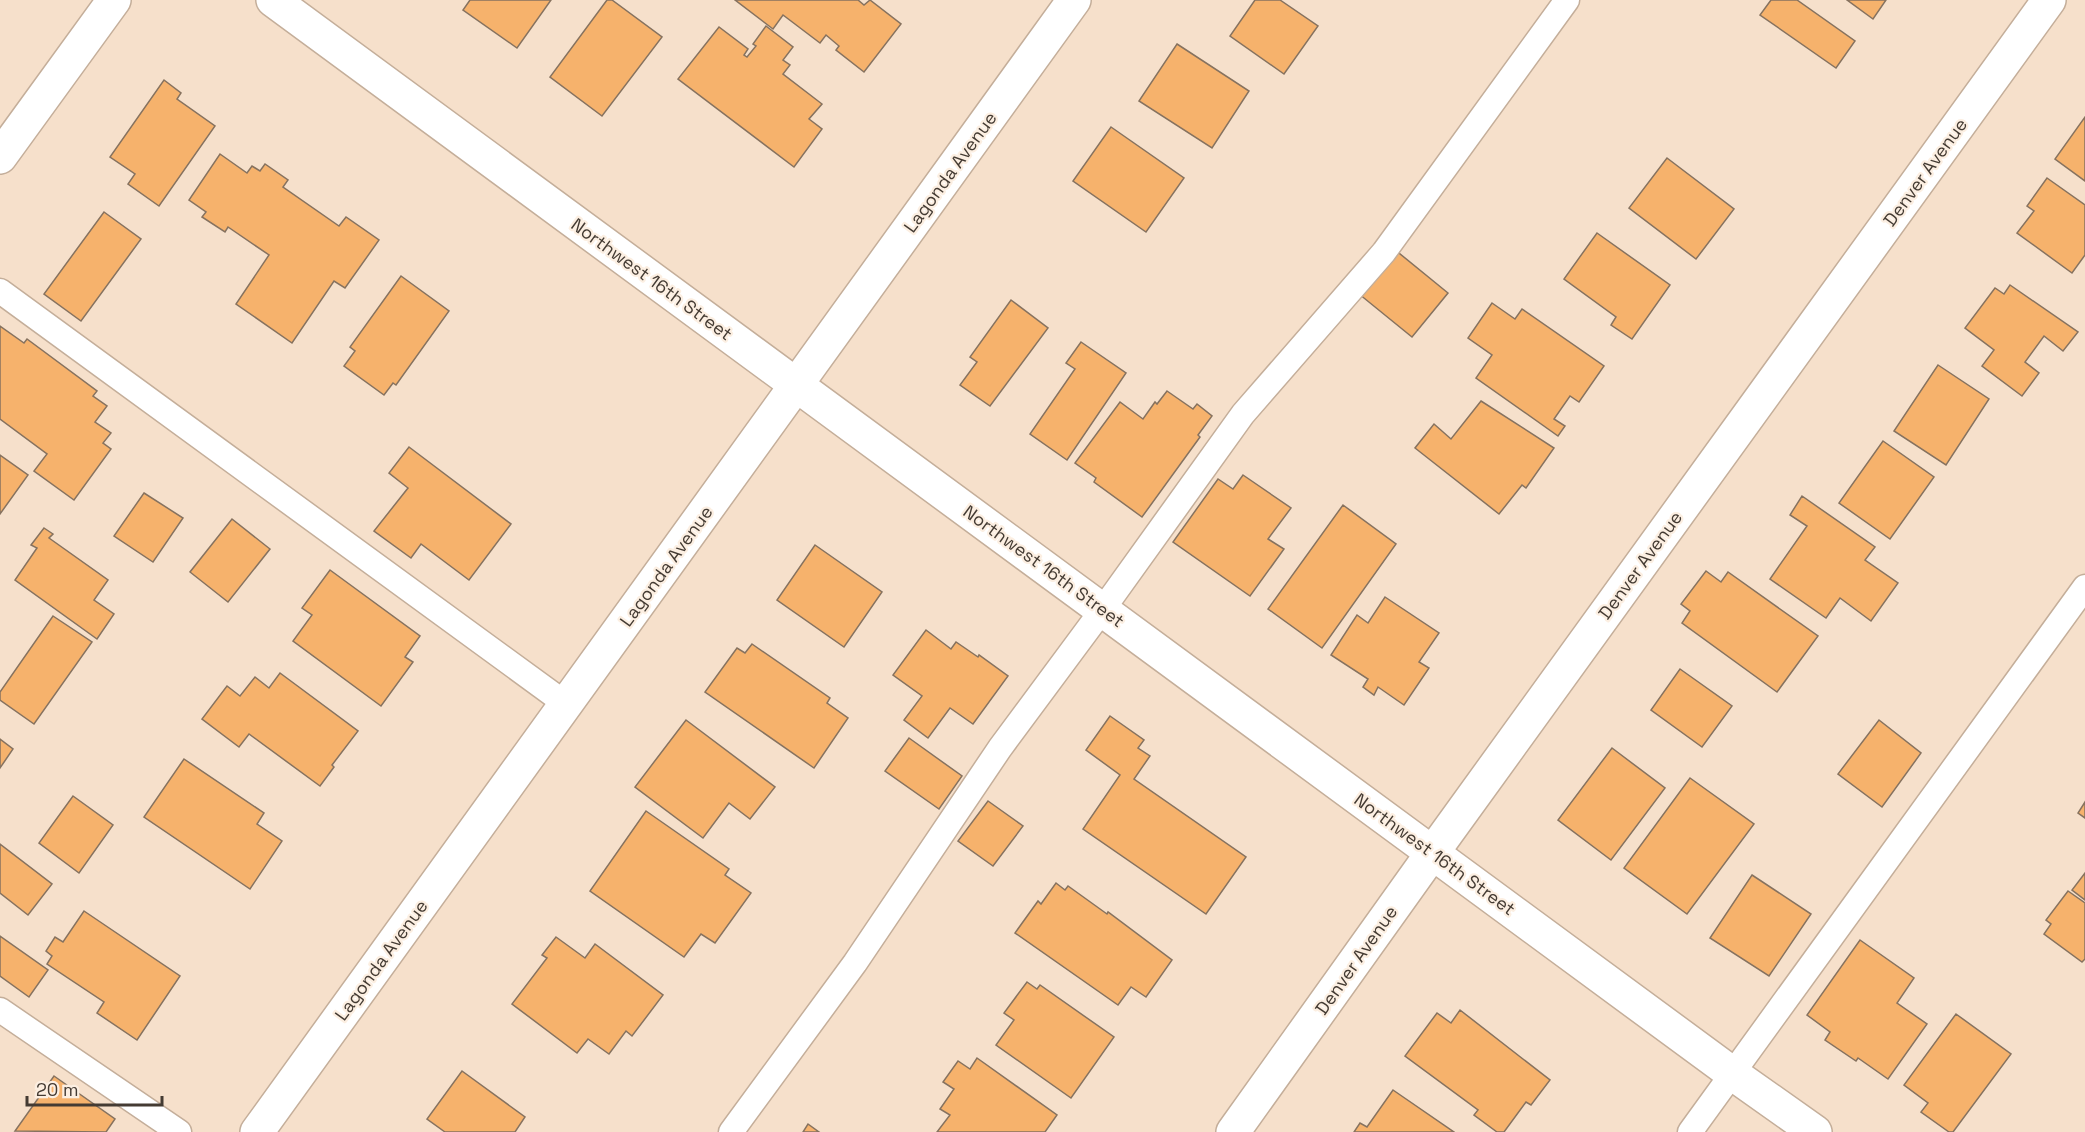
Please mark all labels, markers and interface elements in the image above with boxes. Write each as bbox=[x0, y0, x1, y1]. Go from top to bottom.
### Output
street label: Lagonda Avenue bbox=[899, 107, 1001, 237]
street label: Denver Avenue bbox=[1878, 113, 1972, 231]
street label: Northwest 16th Street bbox=[567, 213, 737, 345]
street label: Northwest 16th Street bbox=[959, 500, 1129, 632]
street label: Lagonda Avenue bbox=[615, 501, 717, 631]
street label: Denver Avenue bbox=[1593, 506, 1687, 624]
street label: Northwest 16th Street bbox=[1350, 788, 1520, 920]
street label: Lagonda Avenue bbox=[330, 895, 432, 1025]
street label: Denver Avenue bbox=[1310, 901, 1402, 1019]
scale bar bbox=[27, 1069, 162, 1107]
text: 20 m bbox=[36, 1078, 79, 1101]

